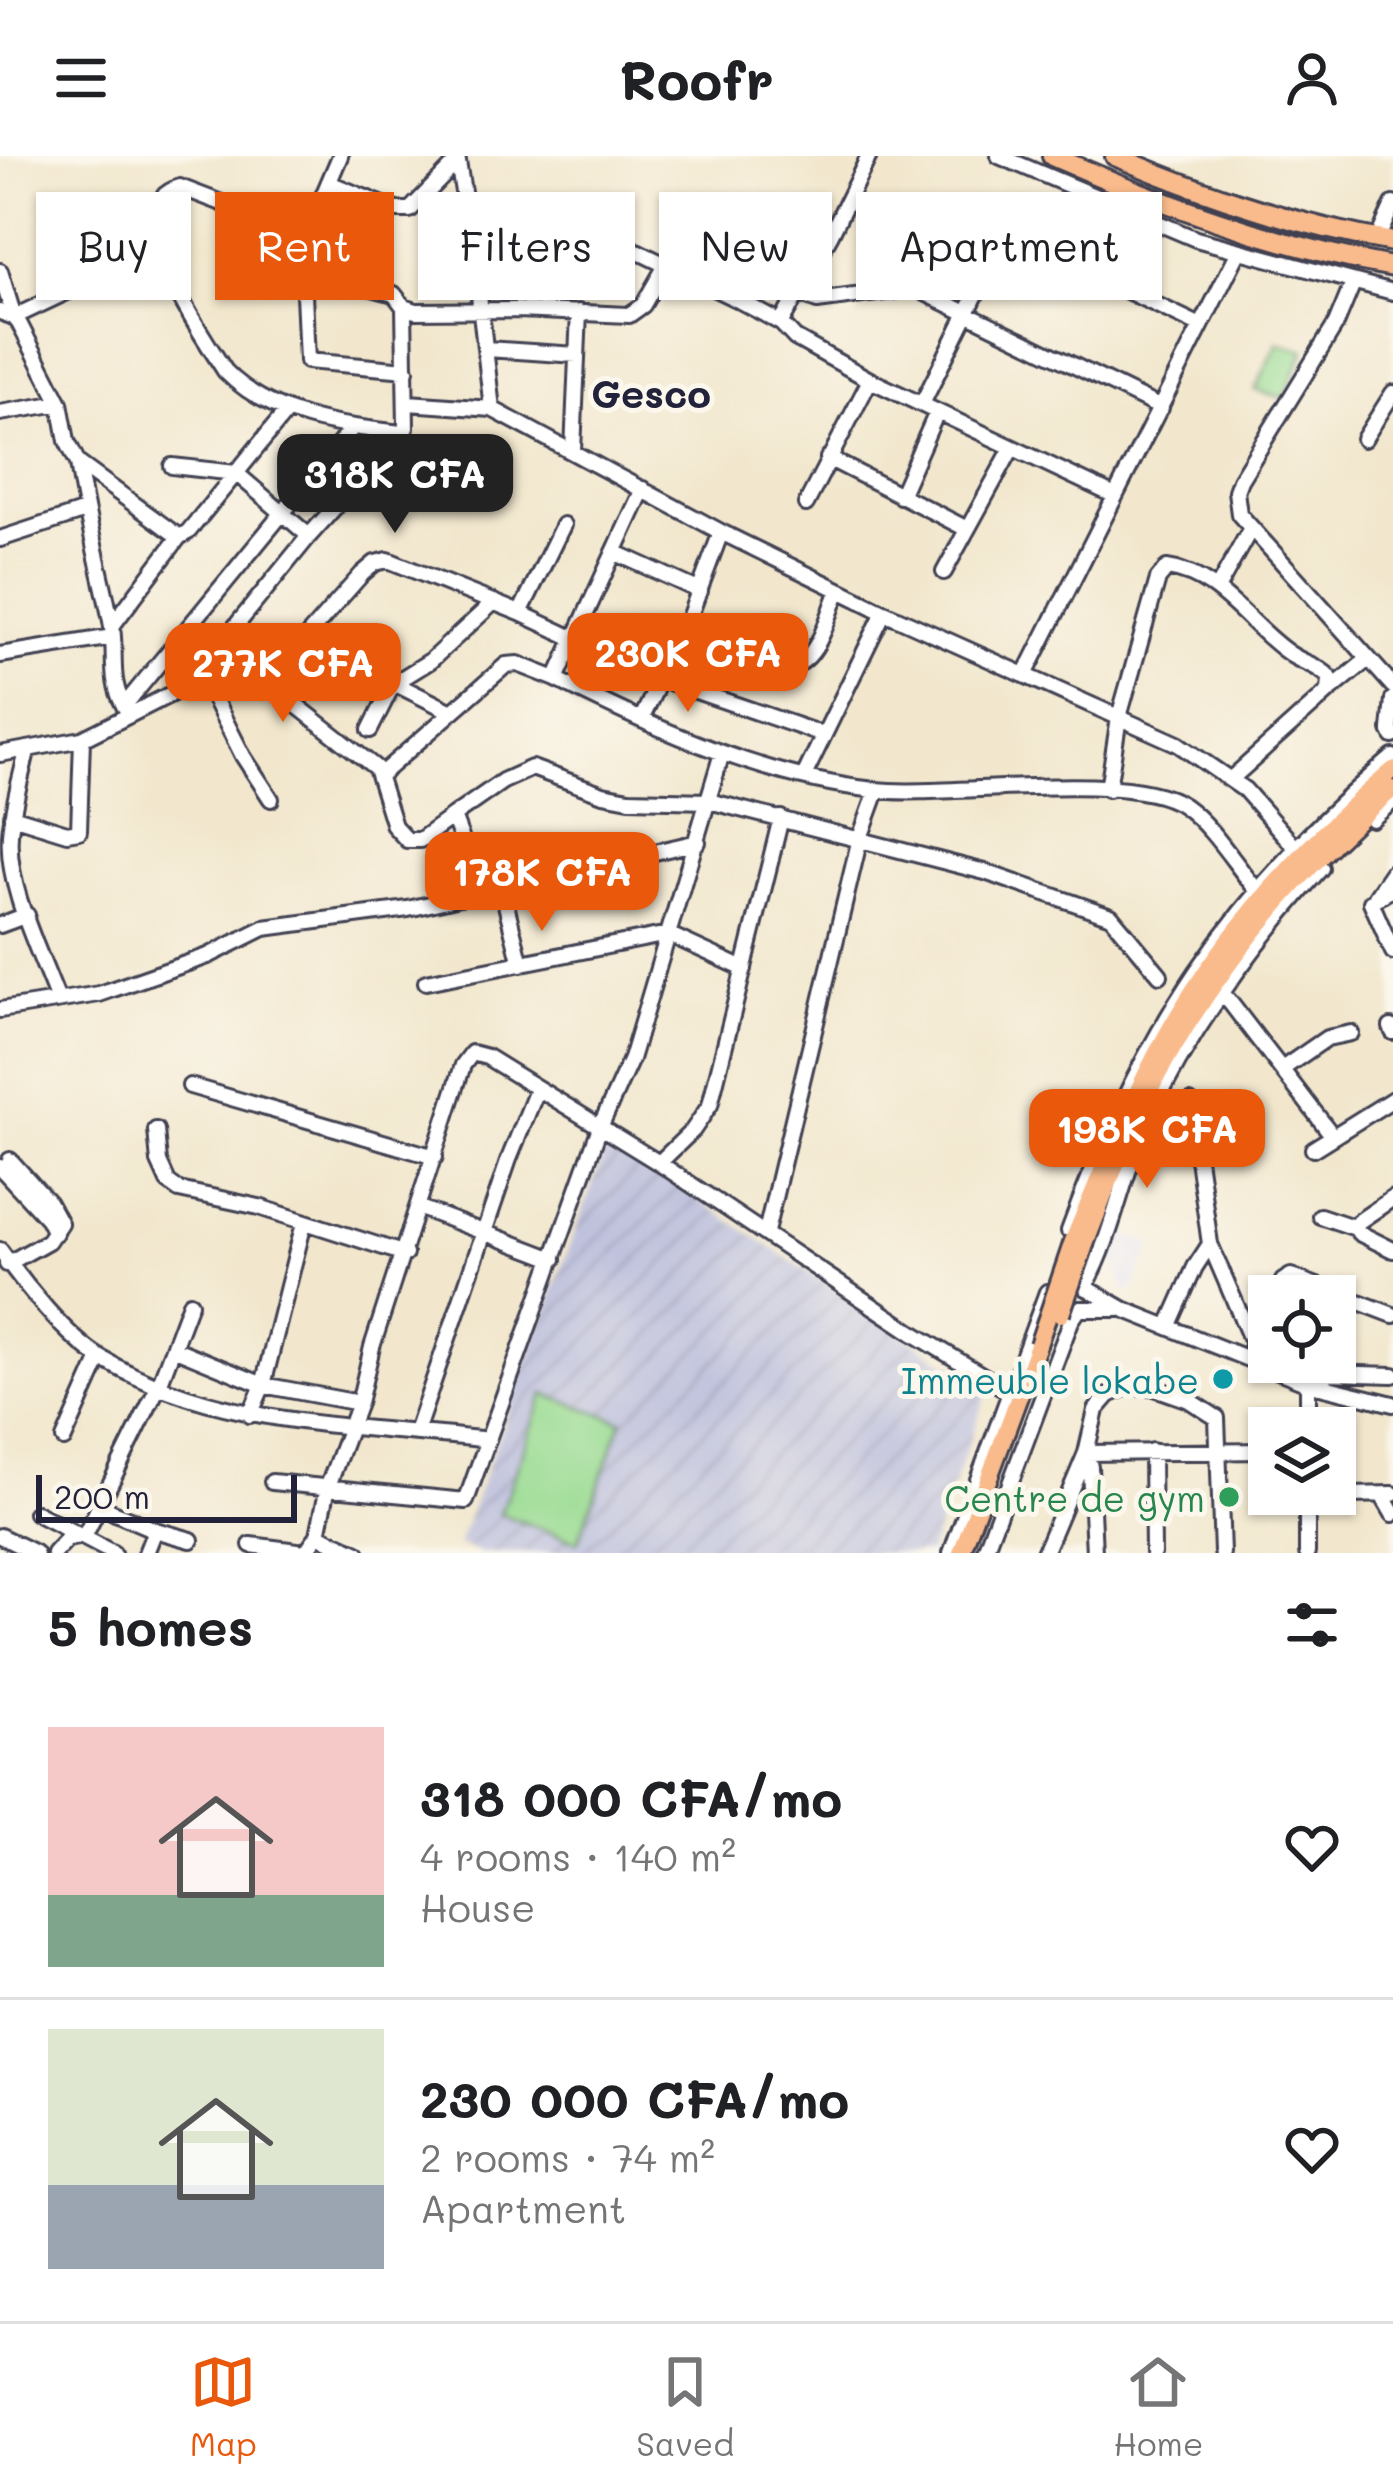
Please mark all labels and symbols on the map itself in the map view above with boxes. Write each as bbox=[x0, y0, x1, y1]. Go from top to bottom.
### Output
district label: Gesco bbox=[591, 367, 711, 418]
pin: 318K CFA bbox=[271, 434, 519, 536]
pin: 230K CFA bbox=[564, 613, 812, 715]
pin: 277K CFA bbox=[159, 623, 407, 725]
pin: 178K CFA bbox=[418, 832, 666, 934]
pin: 198K CFA bbox=[1023, 1089, 1271, 1191]
place label: Immeuble lokabe bbox=[901, 1356, 1199, 1403]
marker: Immeuble lokabe bbox=[1210, 1366, 1236, 1392]
scale bar bbox=[36, 1469, 297, 1522]
place label: Centre de gym bbox=[944, 1474, 1205, 1522]
marker: Centre de gym bbox=[1216, 1484, 1242, 1510]

